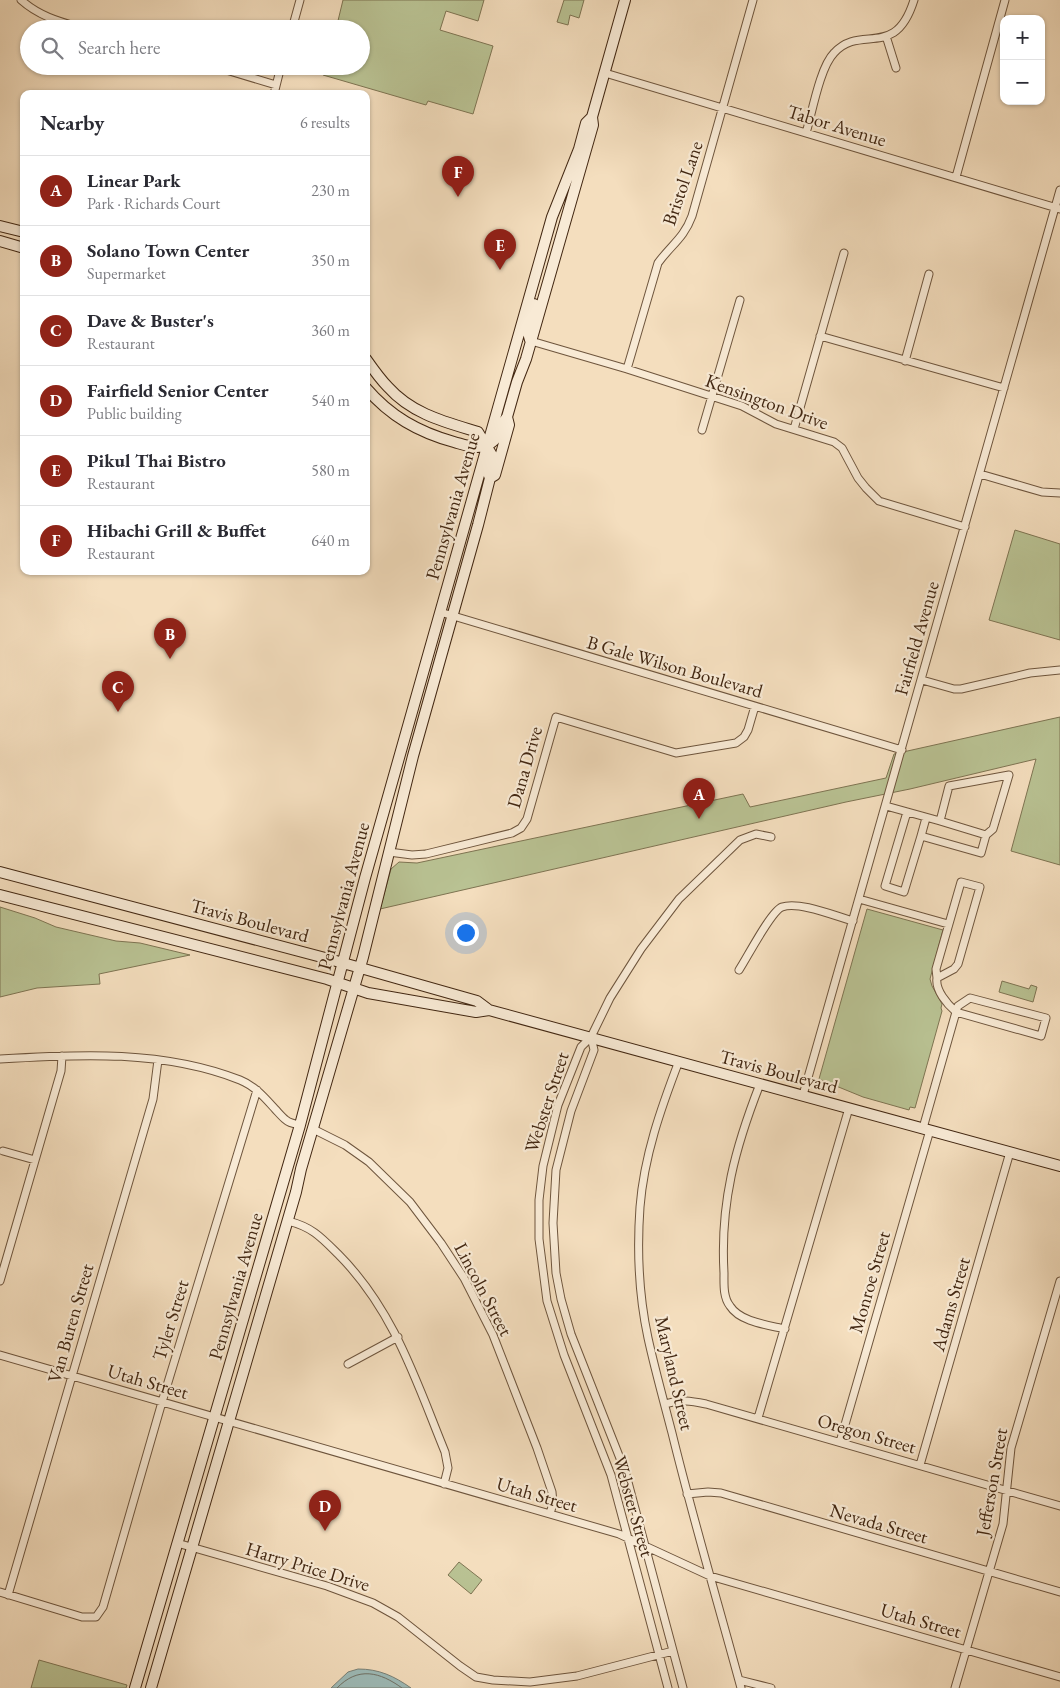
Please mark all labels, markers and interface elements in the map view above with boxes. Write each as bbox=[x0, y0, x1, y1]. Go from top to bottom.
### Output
map controls bbox=[1000, 15, 1045, 105]
button: + bbox=[1000, 15, 1045, 60]
search box bbox=[20, 20, 370, 75]
icon: search bbox=[38, 34, 66, 62]
text: Search here bbox=[78, 35, 160, 60]
button: − bbox=[1000, 60, 1045, 105]
street label: Tabor Avenue bbox=[784, 99, 889, 152]
text: Nearby bbox=[40, 109, 104, 136]
text: 6 results bbox=[300, 112, 350, 133]
street label: Bristol Lane bbox=[656, 138, 709, 229]
pin: F bbox=[442, 156, 474, 197]
text: Linear Park bbox=[87, 168, 181, 193]
text: A bbox=[50, 180, 62, 201]
text: 230 m bbox=[311, 180, 350, 201]
text: Park · Richards Court bbox=[87, 193, 220, 214]
pin: E bbox=[484, 229, 516, 270]
text: Solano Town Center bbox=[87, 238, 249, 263]
text: B bbox=[51, 250, 61, 271]
text: 350 m bbox=[311, 250, 350, 271]
text: Supermarket bbox=[87, 263, 166, 284]
text: Dave & Buster's bbox=[87, 308, 214, 333]
text: C bbox=[50, 320, 62, 341]
text: 360 m bbox=[311, 320, 350, 341]
text: Restaurant bbox=[87, 333, 155, 354]
street label: Kensington Drive bbox=[702, 368, 832, 435]
text: Fairfield Senior Center bbox=[87, 378, 269, 403]
text: D bbox=[50, 390, 62, 411]
text: 540 m bbox=[311, 390, 350, 411]
text: Public building bbox=[87, 403, 182, 424]
street label: Pennsylvania Avenue bbox=[420, 430, 485, 583]
text: Pikul Thai Bistro bbox=[87, 448, 226, 473]
text: E bbox=[51, 460, 61, 481]
text: 580 m bbox=[311, 460, 350, 481]
text: Restaurant bbox=[87, 473, 155, 494]
text: Hibachi Grill & Buffet bbox=[87, 518, 266, 543]
text: F bbox=[52, 530, 60, 551]
text: 640 m bbox=[311, 530, 350, 551]
text: Restaurant bbox=[87, 543, 155, 564]
street label: Fairfield Avenue bbox=[888, 578, 945, 698]
pin: B bbox=[154, 618, 186, 659]
street label: B Gale Wilson Boulevard bbox=[584, 629, 766, 704]
pin: C bbox=[102, 671, 134, 712]
street label: Dana Drive bbox=[501, 723, 548, 811]
pin: A bbox=[683, 778, 715, 819]
street label: Pennsylvania Avenue bbox=[312, 819, 375, 973]
street label: Travis Boulevard bbox=[188, 893, 312, 948]
your location bbox=[453, 920, 479, 946]
street label: Travis Boulevard bbox=[717, 1044, 841, 1099]
street label: Webster Street bbox=[519, 1049, 574, 1156]
street label: Pennsylvania Avenue bbox=[203, 1210, 268, 1363]
street label: Monroe Street bbox=[843, 1228, 896, 1336]
street label: Lincoln Street bbox=[448, 1238, 519, 1340]
street label: Adams Street bbox=[925, 1254, 976, 1355]
street label: Van Buren Street bbox=[42, 1261, 99, 1386]
street label: Tyler Street bbox=[146, 1277, 195, 1363]
street label: Maryland Street bbox=[649, 1314, 700, 1433]
street label: Utah Street bbox=[105, 1358, 191, 1405]
street label: Oregon Street bbox=[815, 1407, 919, 1459]
street label: Jefferson Street bbox=[969, 1426, 1013, 1540]
street label: Webster Street bbox=[607, 1453, 660, 1560]
street label: Utah Street bbox=[494, 1471, 580, 1518]
pin: D bbox=[309, 1490, 341, 1531]
street label: Nevada Street bbox=[827, 1498, 931, 1549]
street label: Harry Price Drive bbox=[243, 1536, 373, 1597]
street label: Utah Street bbox=[878, 1597, 964, 1644]

